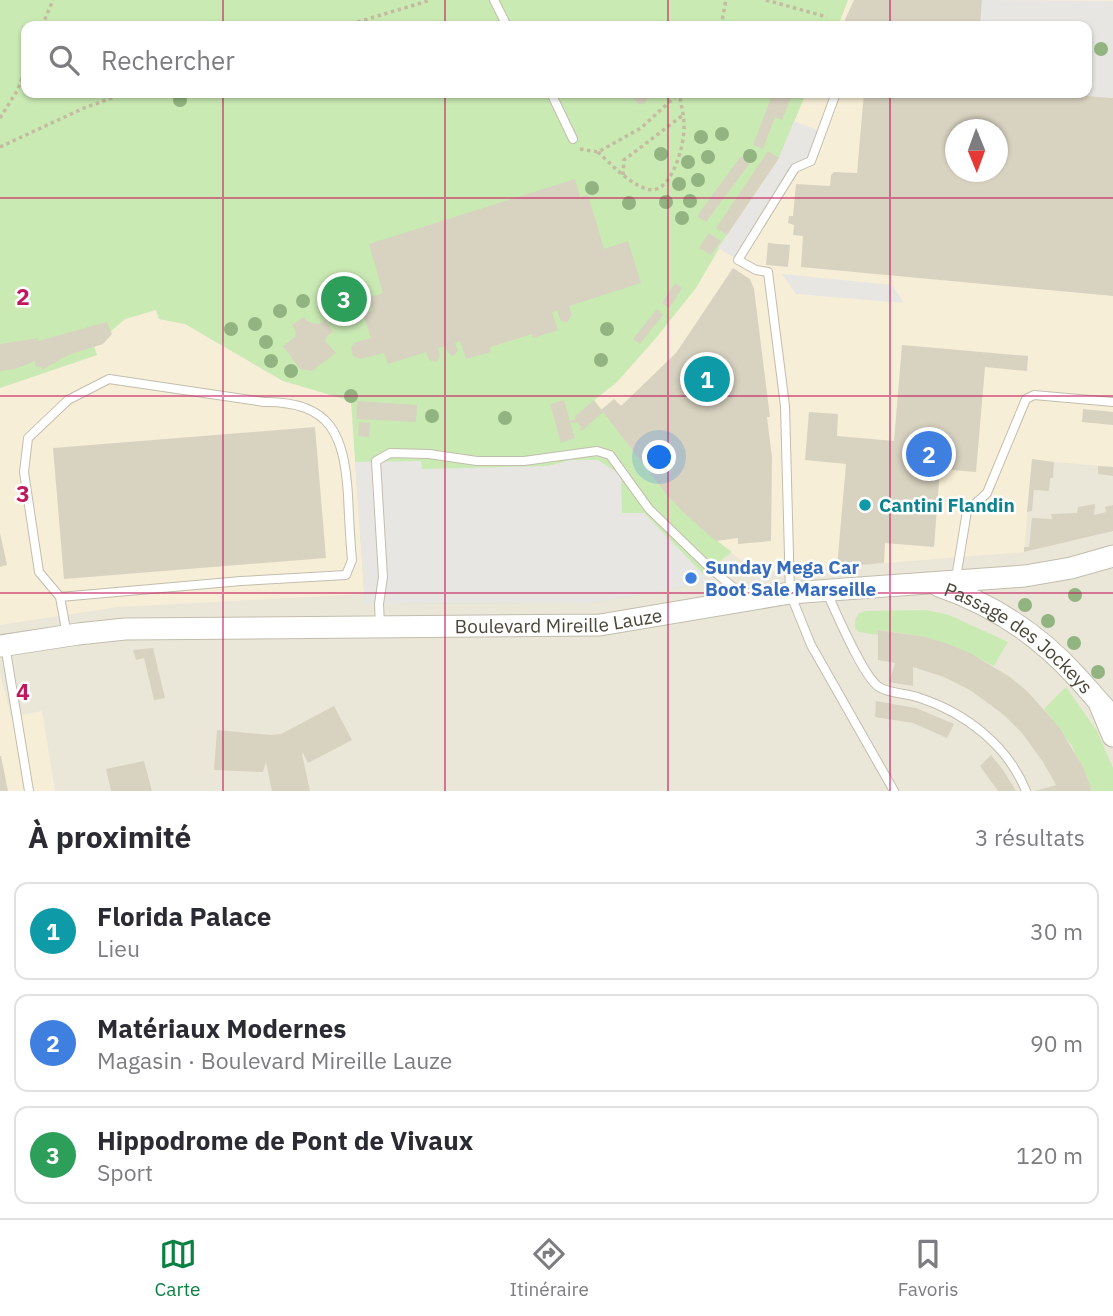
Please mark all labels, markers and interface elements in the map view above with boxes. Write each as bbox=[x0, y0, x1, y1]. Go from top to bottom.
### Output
search box bbox=[21, 21, 1092, 98]
icon: search bbox=[45, 41, 83, 79]
text: Rechercher bbox=[101, 43, 235, 77]
north arrow bbox=[945, 119, 1008, 182]
pin: 3 bbox=[321, 273, 367, 325]
text: 2 bbox=[16, 281, 30, 311]
pin: 1 bbox=[684, 353, 730, 405]
pin: 2 bbox=[906, 428, 952, 480]
your location bbox=[642, 440, 676, 474]
text: 3 bbox=[16, 478, 30, 508]
place label: Cantini Flandin bbox=[879, 493, 1015, 517]
marker: Cantini Flandin bbox=[857, 497, 873, 513]
place label: Sunday Mega Car Boot Sale Marseille bbox=[705, 555, 876, 601]
marker: Sunday Mega Car Boot Sale Marseille bbox=[683, 570, 699, 586]
street label: Passage des Jockeys bbox=[941, 577, 1098, 699]
street label: Boulevard Mireille Lauze bbox=[455, 603, 664, 638]
text: 4 bbox=[16, 676, 30, 706]
text: À proximité bbox=[28, 817, 191, 856]
text: 3 résultats bbox=[975, 822, 1085, 852]
text: Florida Palace bbox=[97, 899, 272, 933]
text: 1 bbox=[46, 916, 60, 946]
text: 30 m bbox=[1030, 916, 1083, 946]
text: Lieu bbox=[97, 933, 140, 963]
text: Matériaux Modernes bbox=[97, 1011, 346, 1045]
text: 2 bbox=[46, 1028, 60, 1058]
text: 90 m bbox=[1030, 1028, 1083, 1058]
text: Magasin · Boulevard Mireille Lauze bbox=[97, 1045, 452, 1075]
text: Hippodrome de Pont de Vivaux bbox=[97, 1123, 473, 1157]
text: 3 bbox=[46, 1140, 60, 1170]
text: 120 m bbox=[1016, 1140, 1083, 1170]
text: Sport bbox=[97, 1157, 153, 1187]
tab: Carte bbox=[154, 1235, 201, 1301]
tab: Itinéraire bbox=[509, 1235, 589, 1301]
tab: Favoris bbox=[898, 1235, 958, 1301]

